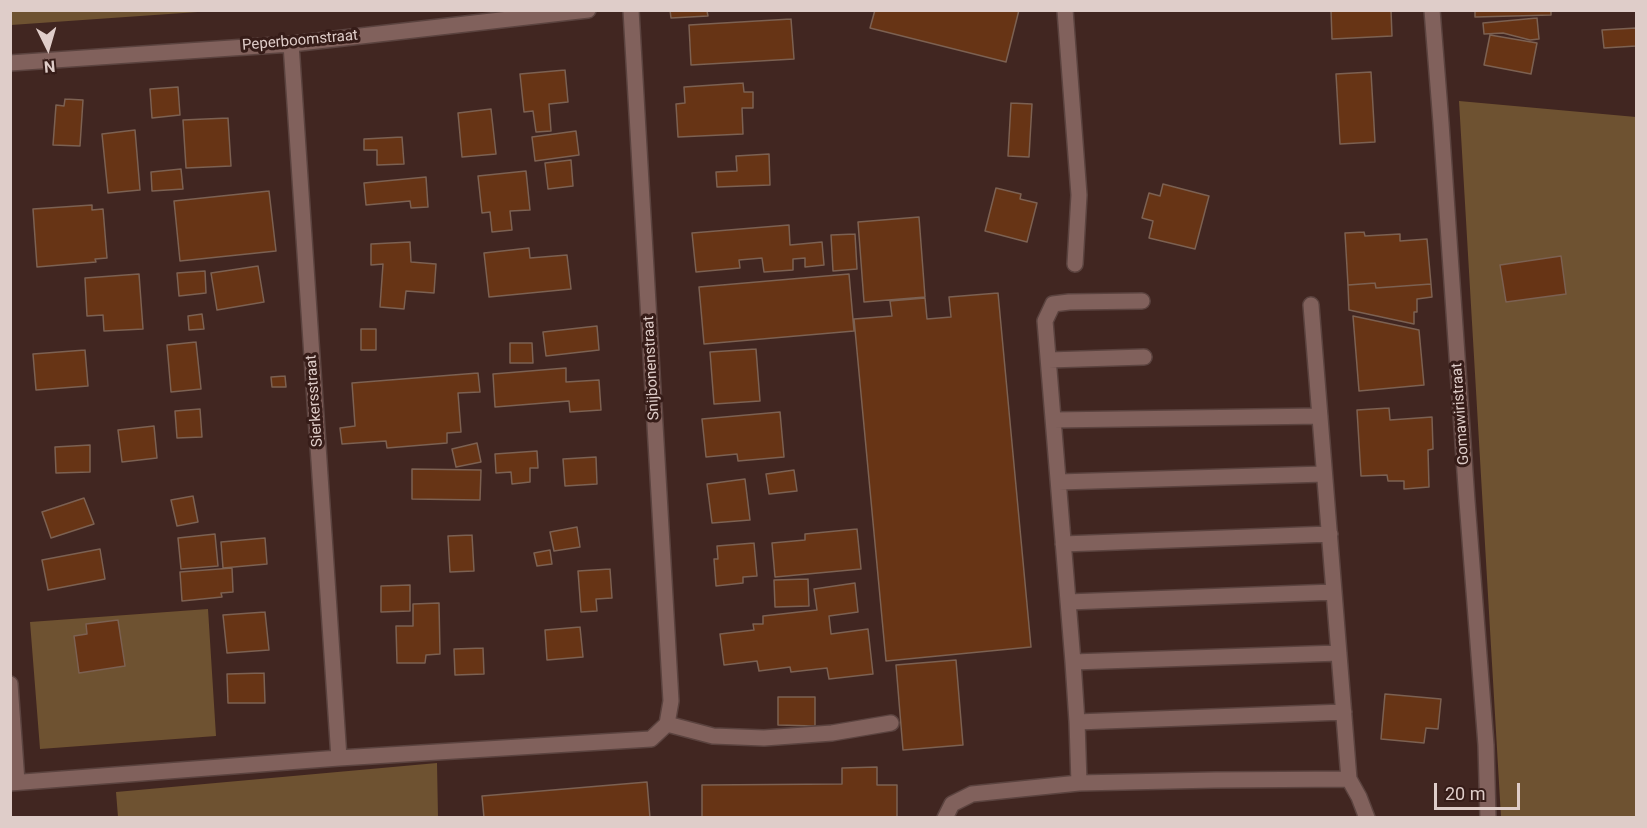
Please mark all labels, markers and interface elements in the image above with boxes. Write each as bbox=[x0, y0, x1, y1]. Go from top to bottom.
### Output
north arrow bbox=[18, 18, 78, 78]
street label: Peperboomstraat bbox=[241, 27, 359, 55]
text: N bbox=[43, 56, 56, 76]
street label: Snijbonenstraat bbox=[640, 315, 664, 421]
street label: Sierkersstraat bbox=[303, 354, 327, 448]
street label: Gomawiristraat bbox=[1448, 362, 1474, 466]
scale bar bbox=[1437, 771, 1522, 809]
text: 20 m bbox=[1445, 783, 1485, 804]

